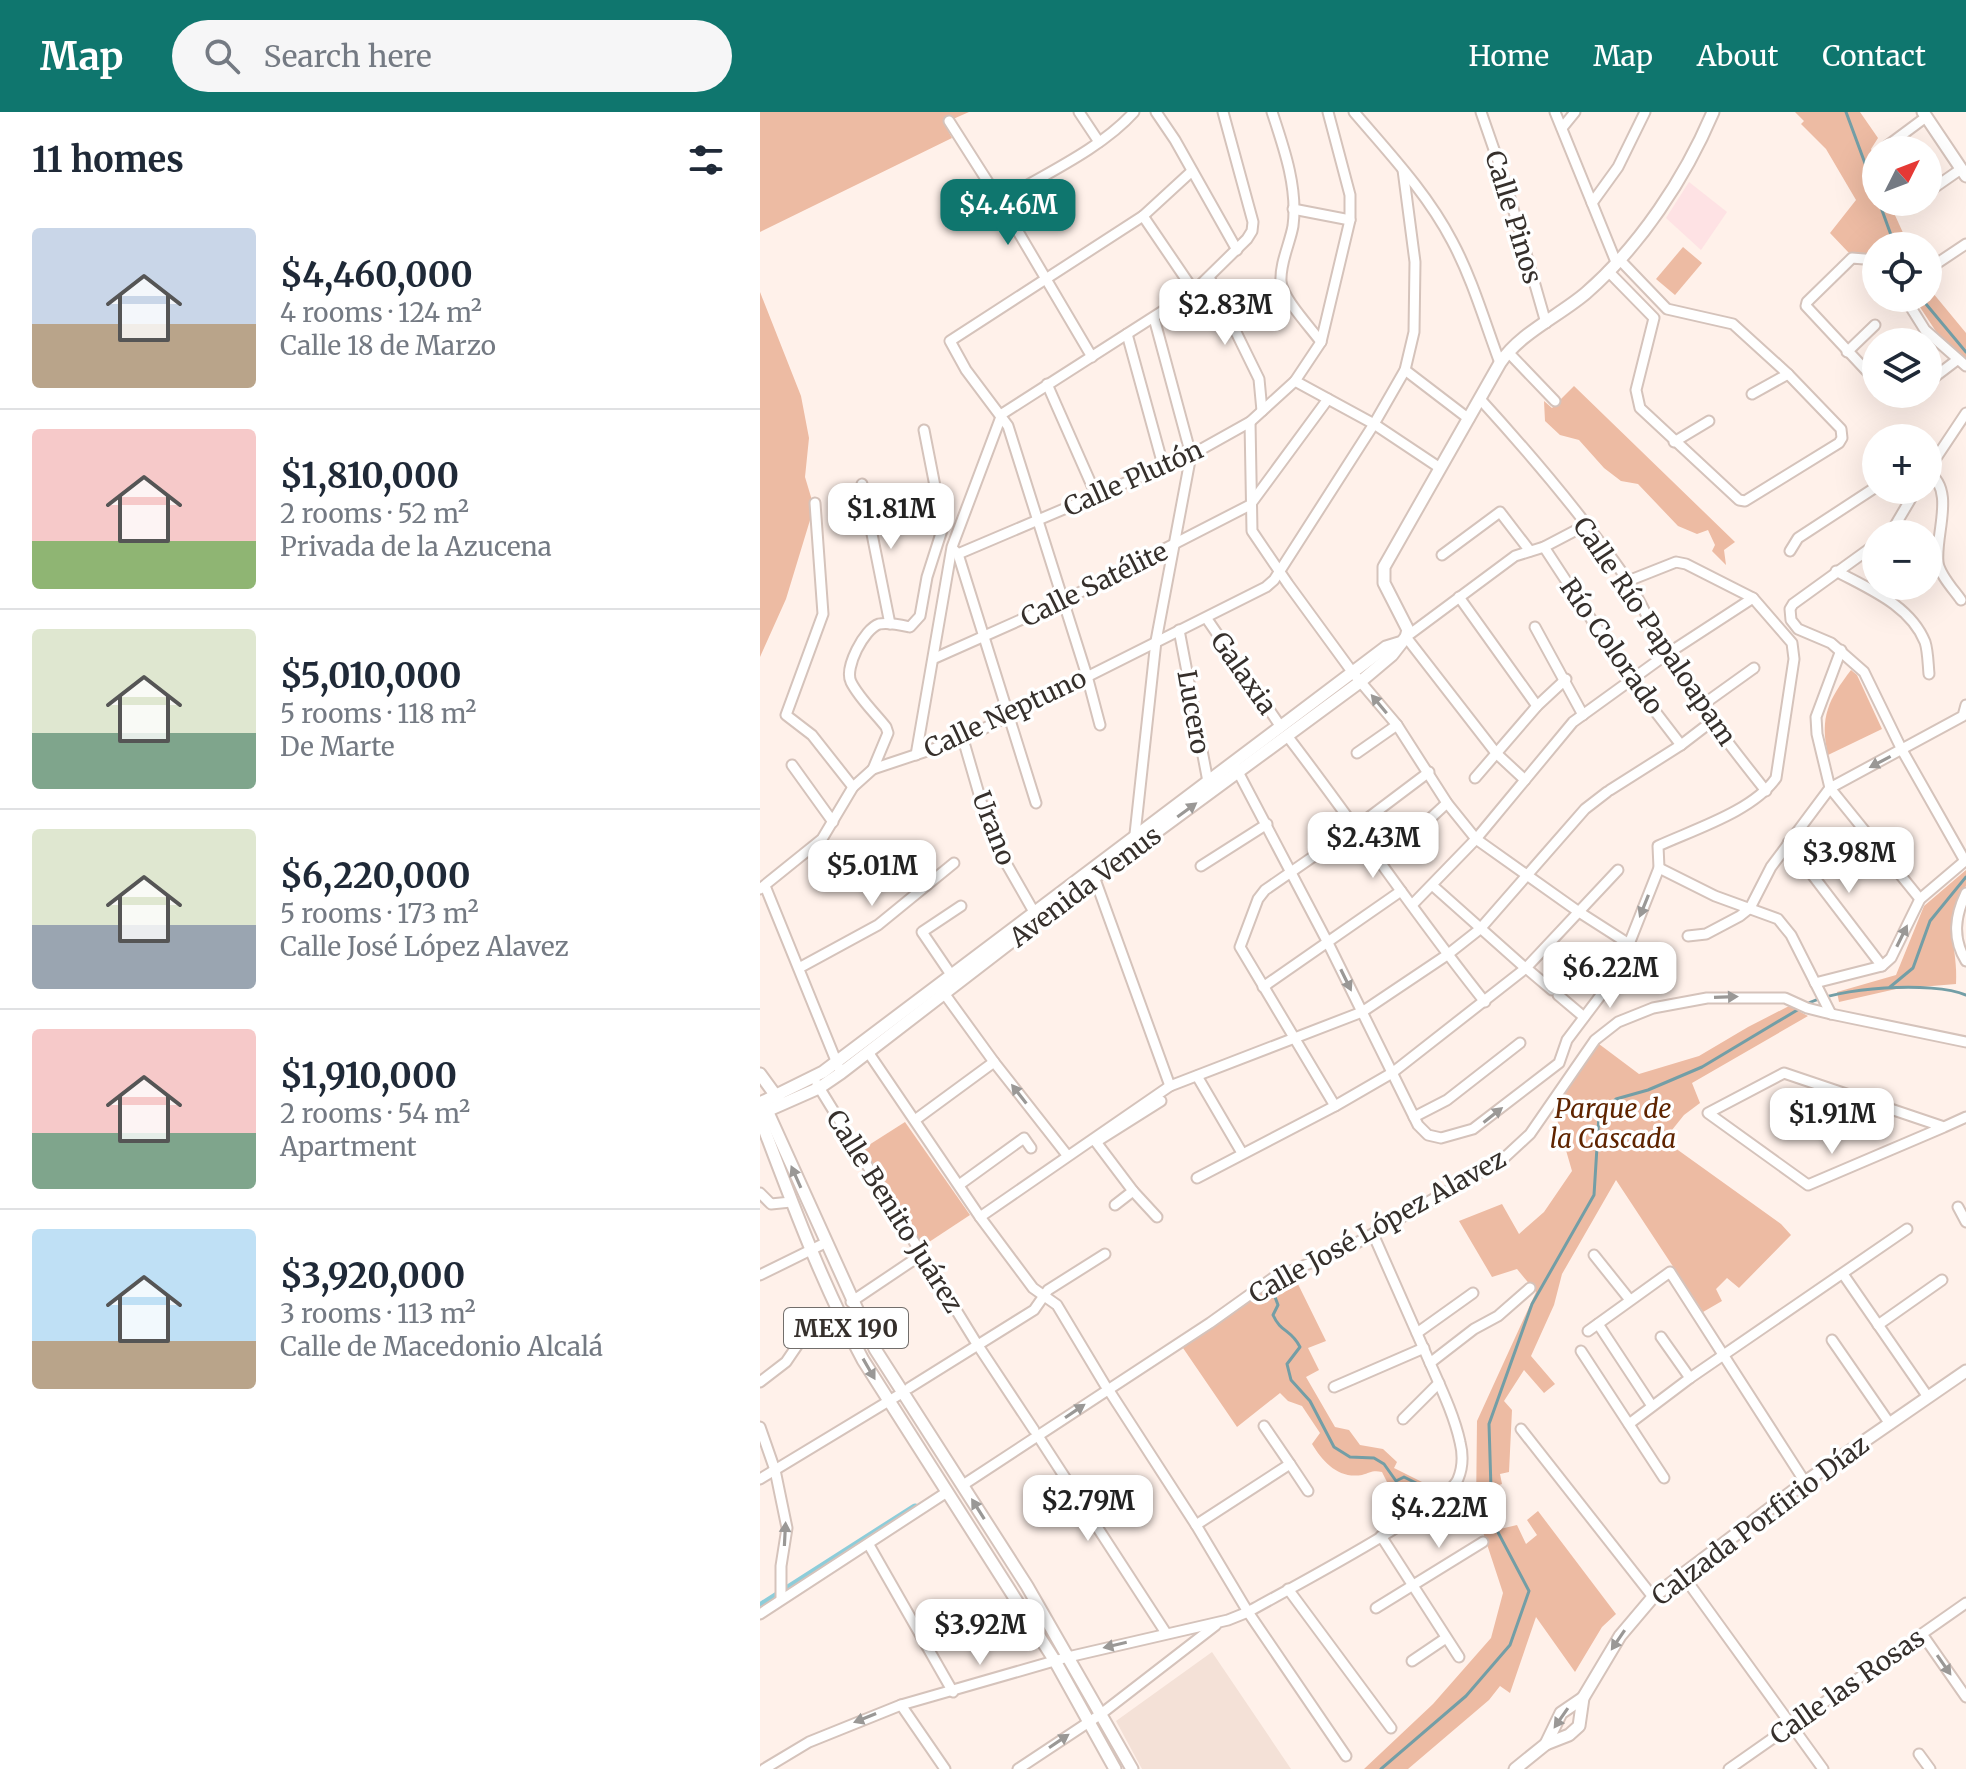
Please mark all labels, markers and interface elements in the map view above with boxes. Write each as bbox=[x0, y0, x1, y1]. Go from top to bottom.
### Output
search box bbox=[172, 20, 732, 92]
text: Map bbox=[40, 33, 124, 80]
icon: search bbox=[200, 34, 244, 78]
text: Search here bbox=[264, 37, 432, 75]
text: Home bbox=[1468, 38, 1549, 74]
text: Map bbox=[1593, 38, 1653, 74]
text: About bbox=[1697, 38, 1778, 74]
text: Contact bbox=[1822, 38, 1926, 74]
north arrow bbox=[1862, 136, 1942, 216]
map controls bbox=[1862, 136, 1942, 600]
icon: filters bbox=[684, 138, 728, 182]
text: 11 homes bbox=[32, 139, 184, 181]
street label: Calle Pinos bbox=[1478, 147, 1550, 287]
pin: $4.46M bbox=[943, 179, 1073, 247]
text: $4.46M bbox=[958, 188, 1058, 221]
button: locate bbox=[1862, 232, 1942, 312]
text: $4,460,000 bbox=[280, 254, 473, 296]
icon: home bbox=[96, 260, 192, 356]
pin: $2.83M bbox=[1160, 279, 1290, 347]
text: $2.83M bbox=[1177, 288, 1273, 321]
text: 4 rooms · 124 m² bbox=[280, 296, 482, 329]
button: layers bbox=[1862, 328, 1942, 408]
text: Calle 18 de Marzo bbox=[280, 329, 496, 362]
button: + bbox=[1862, 424, 1942, 504]
street label: Calle Plutón bbox=[1058, 433, 1208, 523]
text: $1,810,000 bbox=[280, 455, 459, 497]
icon: home bbox=[96, 461, 192, 557]
pin: $1.81M bbox=[826, 483, 956, 551]
text: $1.81M bbox=[846, 492, 936, 525]
text: 2 rooms · 52 m² bbox=[280, 497, 469, 530]
street label: Calle Río Papaloapam bbox=[1566, 511, 1744, 752]
button: − bbox=[1862, 520, 1942, 600]
text: Privada de la Azucena bbox=[280, 530, 552, 563]
street label: Calle Satélite bbox=[1015, 534, 1173, 634]
street label: Río Colorado bbox=[1553, 571, 1671, 721]
street label: Galaxia bbox=[1204, 625, 1284, 721]
text: $5,010,000 bbox=[280, 655, 462, 697]
icon: home bbox=[96, 661, 192, 757]
street label: Calle Neptuno bbox=[919, 661, 1091, 765]
street label: Lucero bbox=[1170, 667, 1218, 757]
one-way arrow bbox=[1371, 694, 1388, 714]
text: 5 rooms · 118 m² bbox=[280, 697, 476, 730]
text: De Marte bbox=[280, 730, 395, 763]
one-way arrow bbox=[1869, 754, 1891, 768]
street label: Urano bbox=[965, 786, 1023, 870]
one-way arrow bbox=[1177, 803, 1198, 818]
pin: $2.43M bbox=[1308, 812, 1438, 880]
street label: Avenida Venus bbox=[1002, 818, 1167, 954]
text: $2.43M bbox=[1326, 821, 1420, 854]
pin: $3.98M bbox=[1784, 827, 1914, 895]
text: $3.98M bbox=[1802, 836, 1896, 869]
pin: $5.01M bbox=[807, 840, 937, 908]
text: $5.01M bbox=[826, 849, 918, 882]
text: $6,220,000 bbox=[280, 855, 470, 897]
icon: home bbox=[96, 861, 192, 957]
one-way arrow bbox=[1637, 894, 1650, 918]
text: 5 rooms · 173 m² bbox=[280, 897, 479, 930]
one-way arrow bbox=[1895, 925, 1909, 948]
text: Calle José López Alavez bbox=[280, 930, 569, 963]
pin: $6.22M bbox=[1545, 942, 1675, 1010]
text: $6.22M bbox=[1561, 951, 1659, 984]
one-way arrow bbox=[1340, 969, 1353, 992]
one-way arrow bbox=[1714, 991, 1739, 1004]
text: $1,910,000 bbox=[280, 1055, 457, 1097]
icon: home bbox=[96, 1061, 192, 1157]
one-way arrow bbox=[1011, 1084, 1028, 1104]
pin: $1.91M bbox=[1767, 1088, 1897, 1156]
park label: Parque de la Cascada bbox=[1550, 1092, 1676, 1155]
text: 2 rooms · 54 m² bbox=[280, 1097, 470, 1130]
text: $1.91M bbox=[1788, 1097, 1876, 1130]
street label: Calle Benito Juárez bbox=[819, 1104, 971, 1318]
one-way arrow bbox=[1483, 1107, 1503, 1123]
text: Apartment bbox=[280, 1130, 417, 1163]
street label: Calle José López Alavez bbox=[1243, 1142, 1511, 1310]
one-way arrow bbox=[790, 1165, 803, 1189]
text: $3,920,000 bbox=[280, 1255, 465, 1297]
icon: home bbox=[96, 1261, 192, 1357]
text: 3 rooms · 113 m² bbox=[280, 1297, 476, 1330]
road number: MEX 190 bbox=[784, 1308, 908, 1348]
text: Calle de Macedonio Alcalá bbox=[280, 1330, 603, 1363]
one-way arrow bbox=[862, 1358, 876, 1380]
one-way arrow bbox=[1064, 1404, 1085, 1419]
street label: Calzada Porfirio Díaz bbox=[1645, 1428, 1875, 1612]
pin: $2.79M bbox=[1023, 1475, 1153, 1543]
pin: $4.22M bbox=[1374, 1482, 1504, 1550]
text: $2.79M bbox=[1041, 1484, 1135, 1517]
text: $4.22M bbox=[1390, 1491, 1488, 1524]
one-way arrow bbox=[972, 1498, 986, 1520]
one-way arrow bbox=[779, 1522, 792, 1547]
pin: $3.92M bbox=[915, 1599, 1045, 1667]
text: $3.92M bbox=[933, 1608, 1027, 1641]
street label: Calle las Rosas bbox=[1763, 1621, 1931, 1751]
one-way arrow bbox=[1611, 1630, 1626, 1651]
one-way arrow bbox=[1102, 1640, 1127, 1652]
one-way arrow bbox=[1936, 1655, 1951, 1676]
one-way arrow bbox=[1553, 1707, 1569, 1729]
one-way arrow bbox=[853, 1712, 877, 1725]
one-way arrow bbox=[1049, 1734, 1070, 1749]

